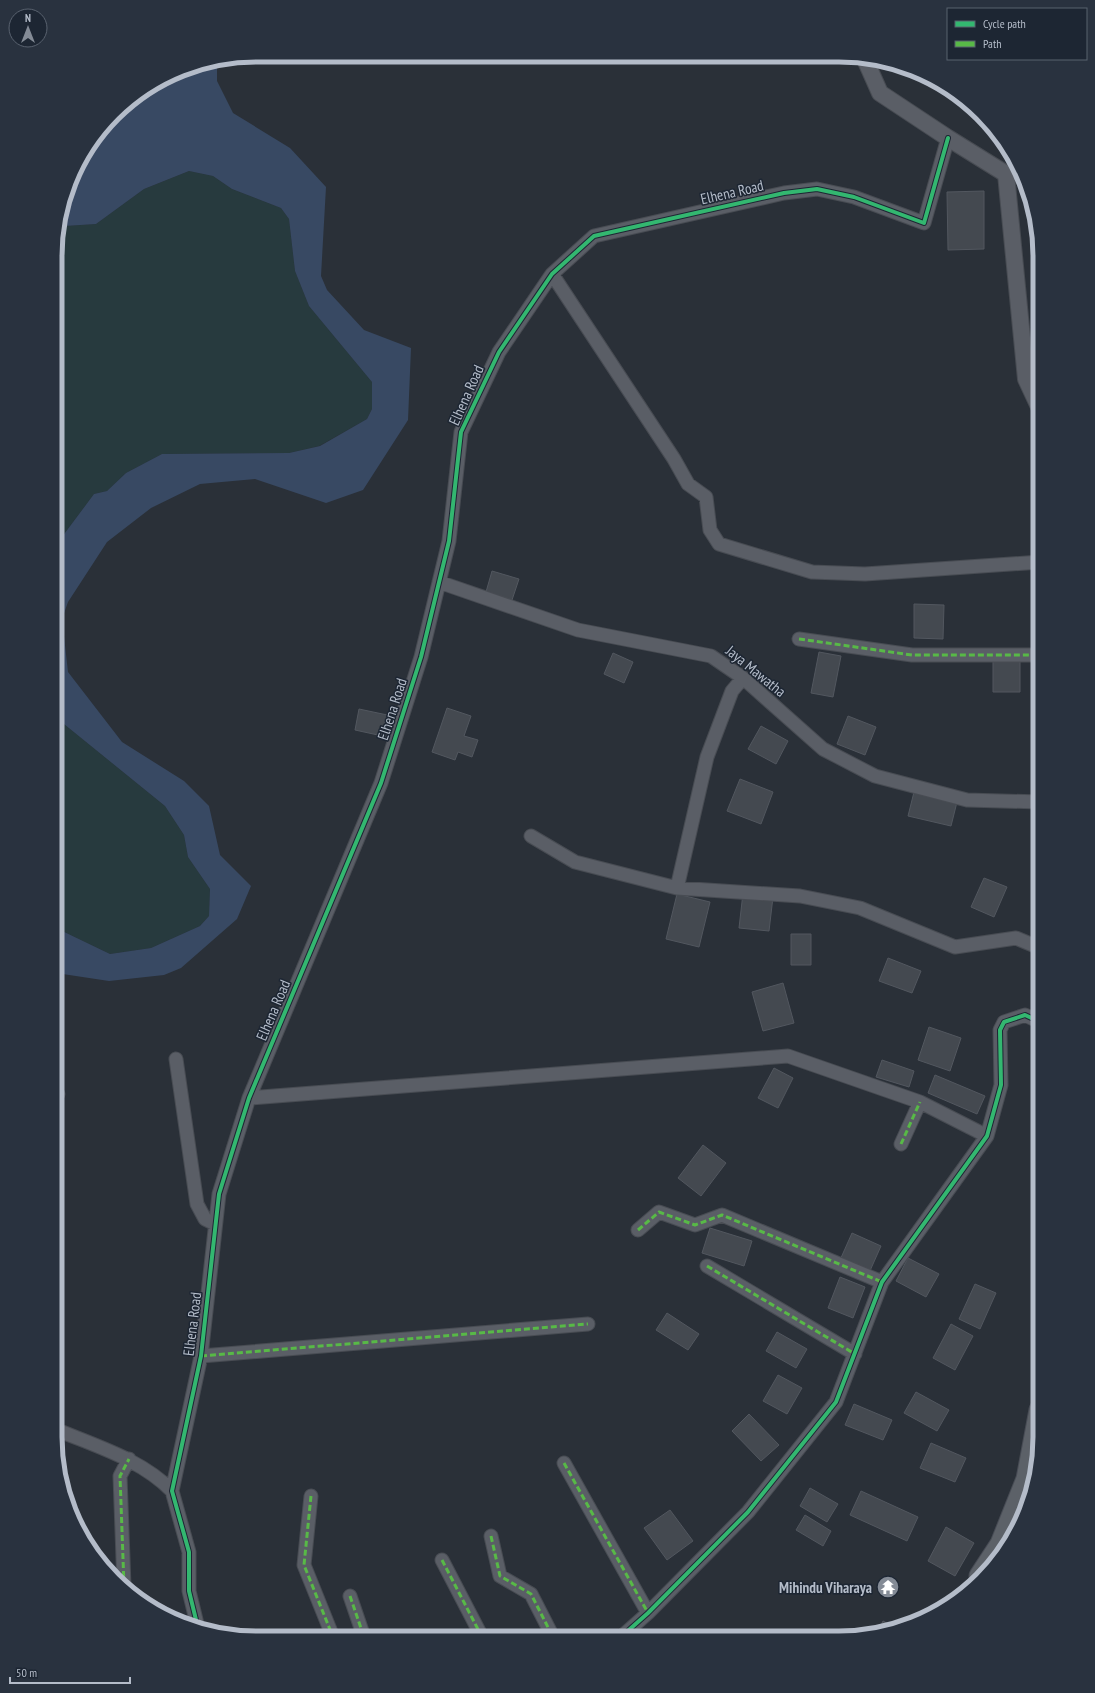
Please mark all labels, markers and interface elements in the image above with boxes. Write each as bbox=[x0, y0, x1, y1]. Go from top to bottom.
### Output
north arrow bbox=[8, 8, 48, 48]
legend bbox=[947, 8, 1087, 60]
text: N bbox=[25, 11, 31, 25]
text: Cycle path bbox=[983, 16, 1026, 31]
text: Path bbox=[983, 36, 1001, 51]
street label: Elhena Road bbox=[699, 176, 765, 208]
street label: Elhena Road bbox=[444, 362, 488, 428]
street label: Jaya Mawatha bbox=[721, 640, 790, 701]
street label: Elhena Road bbox=[373, 676, 411, 742]
street label: Elhena Road bbox=[252, 977, 294, 1043]
street label: Elhena Road bbox=[179, 1291, 205, 1357]
temple icon: Mihindu Viharaya bbox=[875, 1574, 901, 1600]
place label: Mihindu Viharaya bbox=[779, 1578, 872, 1597]
scale bar bbox=[10, 1659, 130, 1685]
text: 50 m bbox=[16, 1665, 37, 1680]

